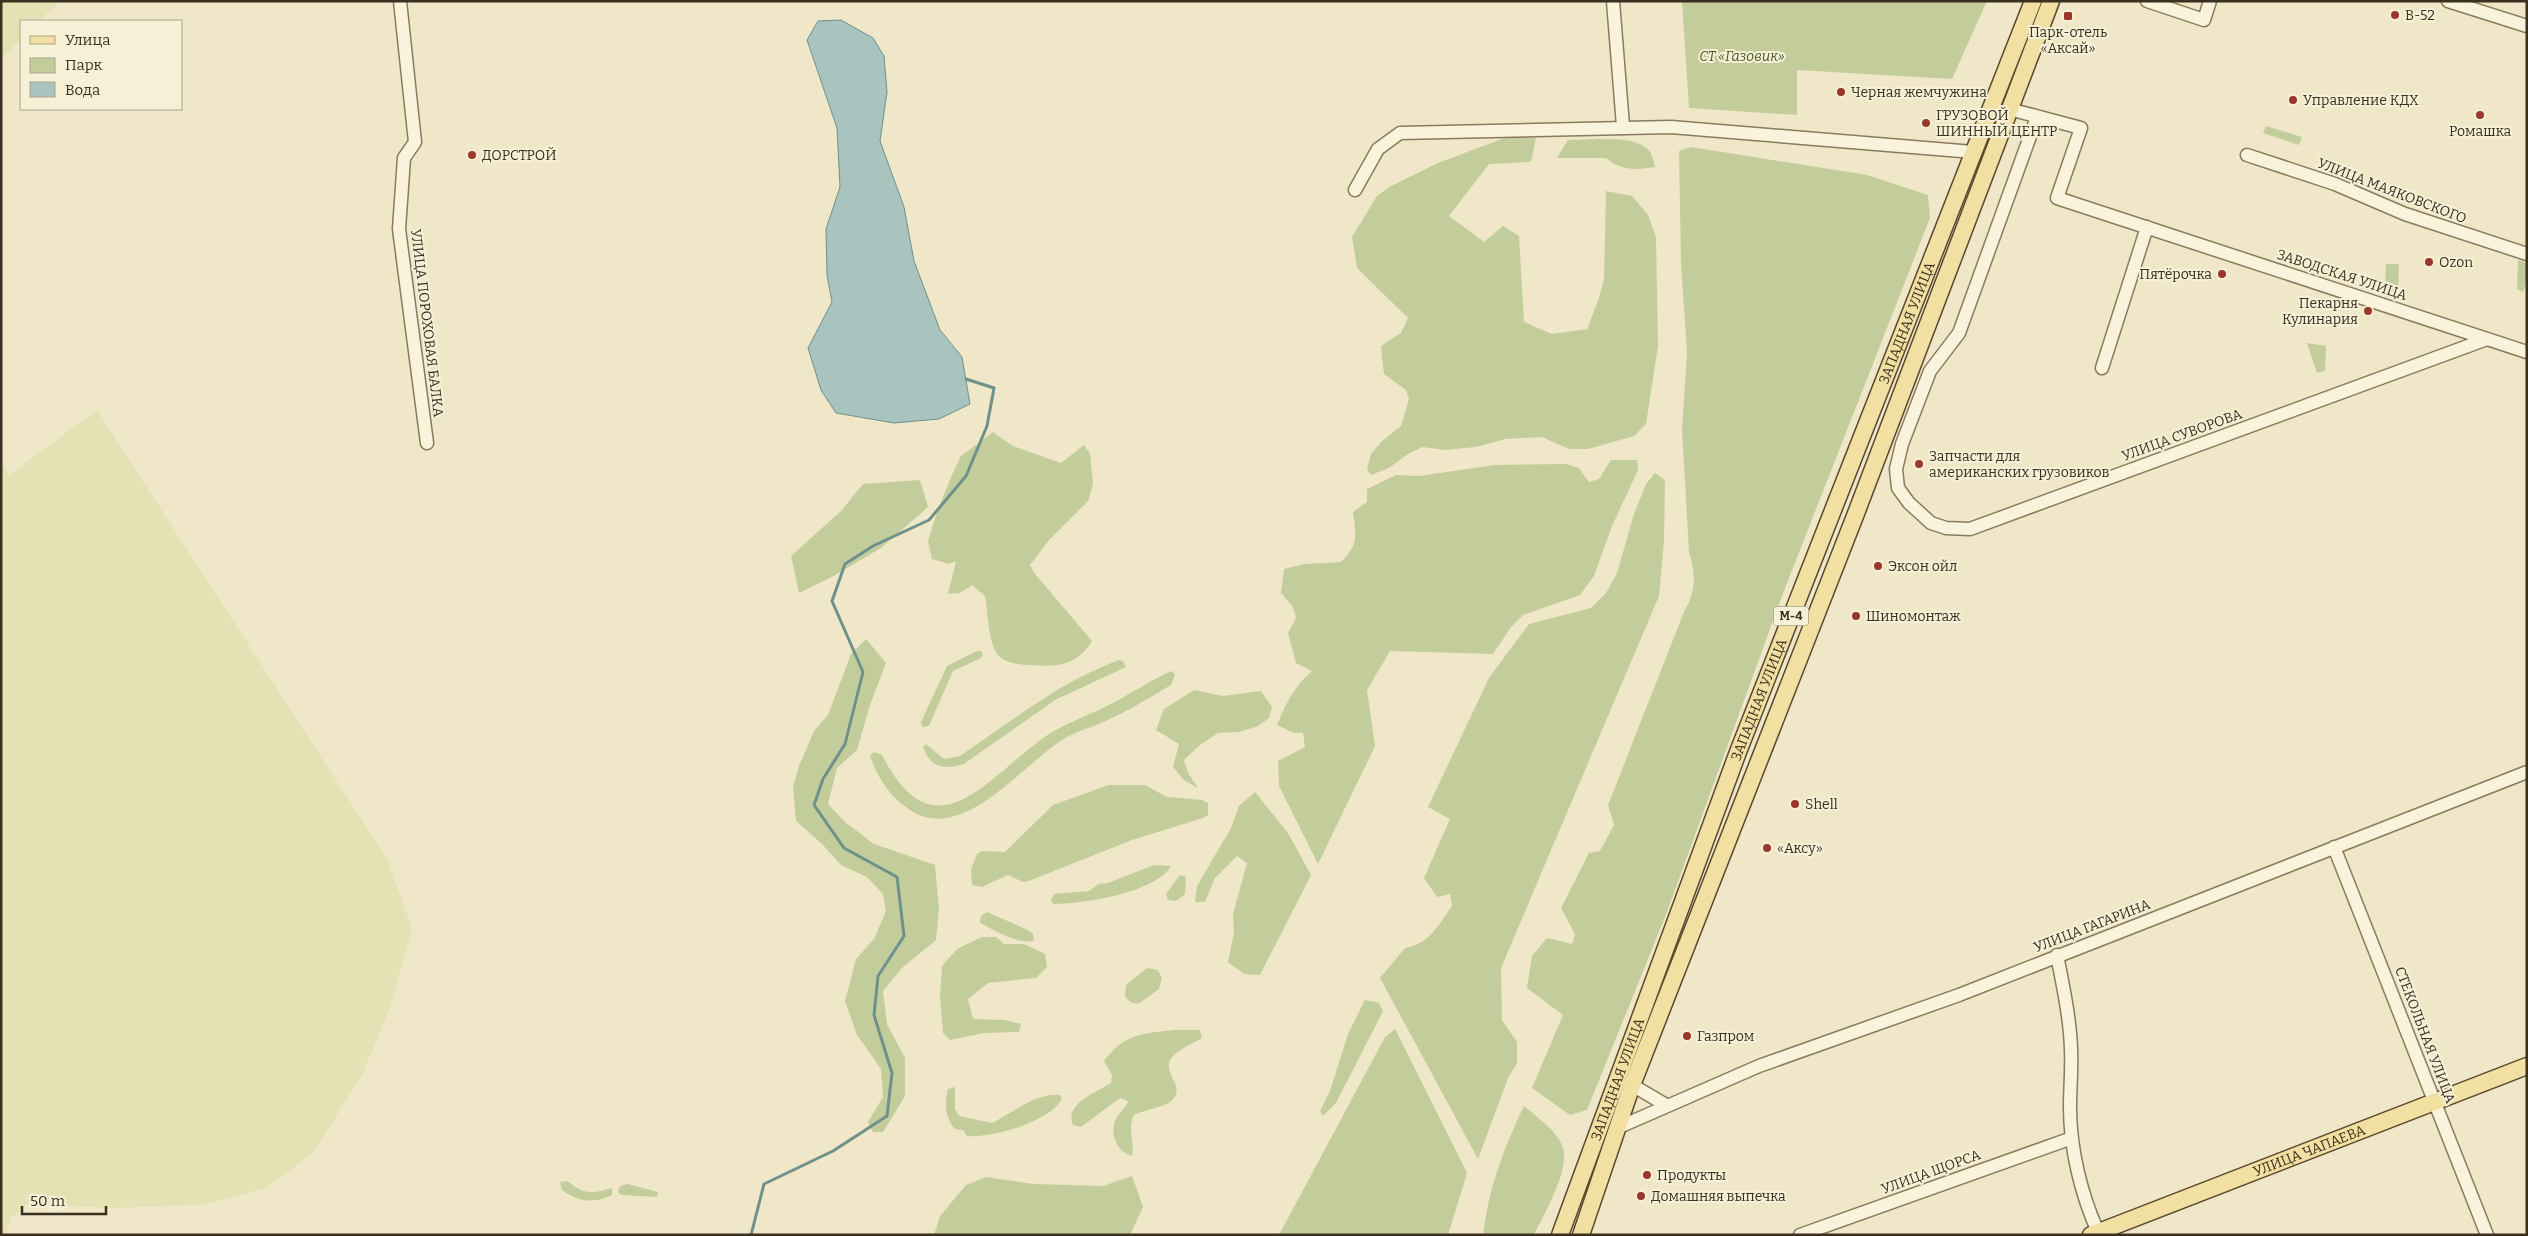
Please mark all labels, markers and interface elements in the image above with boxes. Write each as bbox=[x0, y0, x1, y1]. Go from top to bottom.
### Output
place label: В-52 bbox=[2405, 7, 2435, 24]
marker: В-52 bbox=[2389, 9, 2401, 21]
marker: Парк-отель «Аксай» bbox=[2062, 10, 2074, 22]
legend bbox=[20, 20, 182, 110]
place label: Парк-отель «Аксай» bbox=[2029, 24, 2107, 57]
text: Улица bbox=[65, 31, 111, 49]
park label: СТ «Газовик» bbox=[1699, 48, 1785, 65]
text: Парк bbox=[65, 56, 103, 74]
text: Вода bbox=[65, 81, 100, 99]
place label: Черная жемчужина bbox=[1851, 84, 1987, 101]
marker: Черная жемчужина bbox=[1835, 86, 1847, 98]
place label: Управление КДХ bbox=[2303, 92, 2419, 109]
marker: Управление КДХ bbox=[2287, 94, 2299, 106]
place label: ГРУЗОВОЙ ШИННЫЙ ЦЕНТР bbox=[1936, 106, 2057, 140]
marker: Ромашка bbox=[2474, 109, 2486, 121]
marker: ГРУЗОВОЙ ШИННЫЙ ЦЕНТР bbox=[1920, 117, 1932, 129]
place label: Ромашка bbox=[2449, 123, 2511, 140]
place label: ДОРСТРОЙ bbox=[482, 146, 557, 164]
marker: ДОРСТРОЙ bbox=[466, 149, 478, 161]
street label: УЛИЦА МАЯКОВСКОГО bbox=[2315, 155, 2469, 227]
street label: УЛИЦА ПОРОХОВАЯ БАЛКА bbox=[407, 228, 447, 418]
street label: ЗАВОДСКАЯ УЛИЦА bbox=[2275, 246, 2409, 304]
place label: Ozon bbox=[2439, 254, 2473, 271]
marker: Ozon bbox=[2423, 256, 2435, 268]
street label: ЗАПАДНАЯ УЛИЦА bbox=[1875, 259, 1938, 386]
place label: Пятёрочка bbox=[2139, 266, 2212, 283]
marker: Пятёрочка bbox=[2216, 268, 2228, 280]
place label: Пекарня Кулинария bbox=[2282, 295, 2358, 328]
marker: Пекарня Кулинария bbox=[2362, 305, 2374, 317]
street label: УЛИЦА СУВОРОВА bbox=[2119, 405, 2245, 465]
place label: Запчасти для американских грузовиков bbox=[1929, 448, 2110, 481]
marker: Запчасти для американских грузовиков bbox=[1913, 458, 1925, 470]
place label: Эксон ойл bbox=[1888, 558, 1957, 575]
marker: Эксон ойл bbox=[1872, 560, 1884, 572]
road number: М-4 bbox=[1774, 606, 1808, 626]
place label: Шиномонтаж bbox=[1866, 608, 1961, 625]
marker: Шиномонтаж bbox=[1850, 610, 1862, 622]
street label: ЗАПАДНАЯ УЛИЦА bbox=[1727, 636, 1790, 763]
place label: Shell bbox=[1805, 796, 1838, 813]
marker: Shell bbox=[1789, 798, 1801, 810]
place label: «Аксу» bbox=[1777, 840, 1823, 857]
marker: «Аксу» bbox=[1761, 842, 1773, 854]
street label: УЛИЦА ГАГАРИНА bbox=[2031, 896, 2153, 956]
street label: СТЕКОЛЬНАЯ УЛИЦА bbox=[2391, 964, 2459, 1106]
street label: ЗАПАДНАЯ УЛИЦА bbox=[1587, 1015, 1648, 1143]
place label: Газпром bbox=[1697, 1028, 1755, 1045]
marker: Газпром bbox=[1681, 1030, 1693, 1042]
street label: УЛИЦА ЧАПАЕВА bbox=[2251, 1121, 2368, 1180]
street label: УЛИЦА ЩОРСА bbox=[1879, 1146, 1983, 1198]
place label: Продукты bbox=[1657, 1167, 1726, 1184]
marker: Продукты bbox=[1641, 1169, 1653, 1181]
scale bar bbox=[22, 1184, 106, 1216]
place label: Домашняя выпечка bbox=[1651, 1188, 1786, 1205]
marker: Домашняя выпечка bbox=[1635, 1190, 1647, 1202]
text: 50 m bbox=[30, 1192, 66, 1210]

